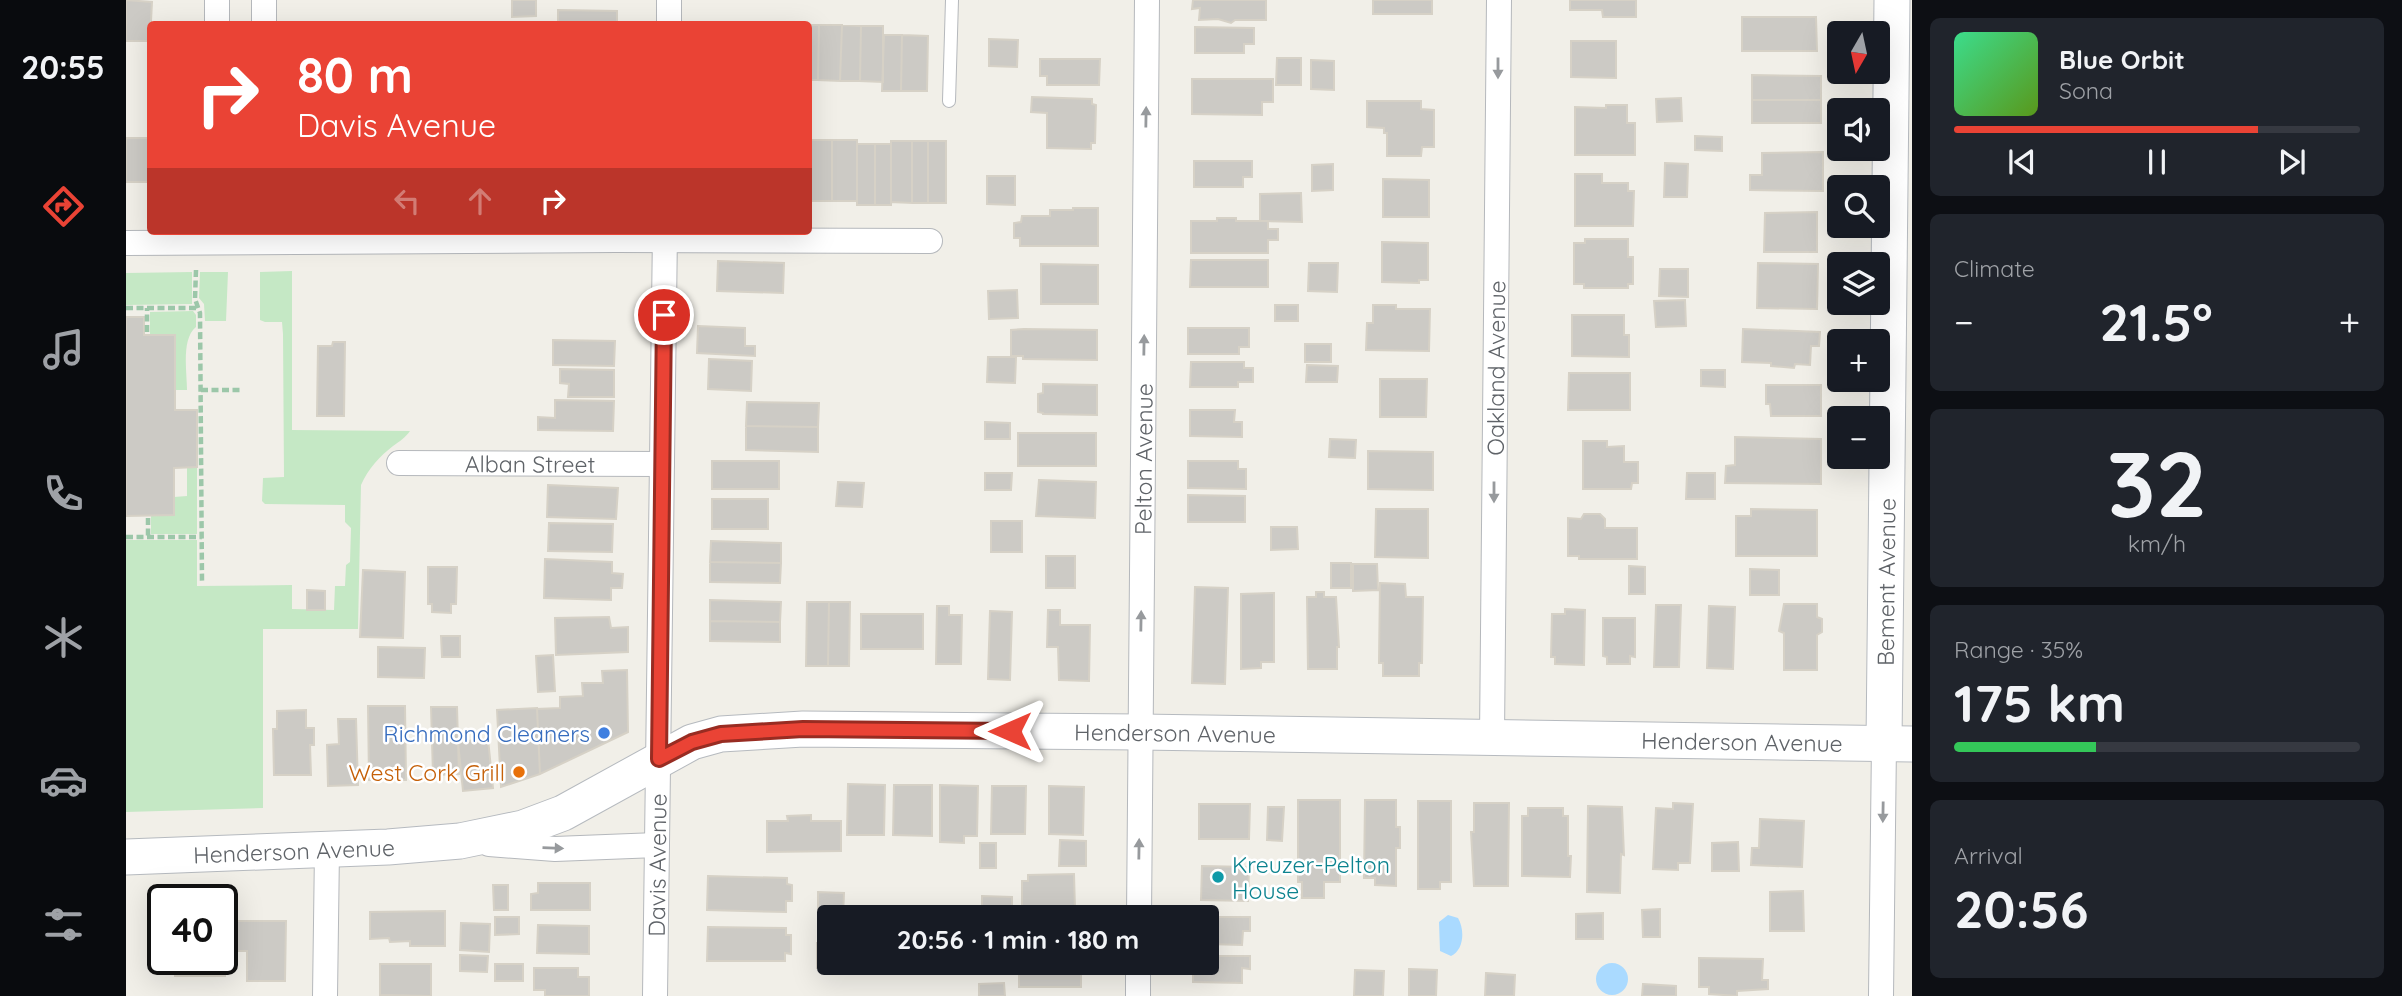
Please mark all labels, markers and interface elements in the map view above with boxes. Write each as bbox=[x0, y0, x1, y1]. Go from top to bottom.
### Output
north arrow bbox=[1827, 21, 1890, 84]
map controls bbox=[1827, 21, 1890, 469]
text: Blue Orbit bbox=[2059, 43, 2185, 76]
text: 80 m bbox=[297, 44, 413, 105]
text: 20:55 bbox=[21, 47, 105, 87]
icon: right bbox=[182, 49, 273, 140]
one-way arrow bbox=[1492, 57, 1504, 79]
text: Sona bbox=[2059, 76, 2113, 105]
button: sound bbox=[1827, 98, 1890, 161]
text: Davis Avenue bbox=[297, 105, 496, 145]
one-way arrow bbox=[1140, 106, 1152, 128]
icon: previous bbox=[2003, 143, 2041, 181]
icon: pause bbox=[2138, 143, 2176, 181]
icon: next bbox=[2273, 143, 2311, 181]
button: search bbox=[1827, 175, 1890, 238]
icon: directions bbox=[39, 182, 88, 231]
icon: left bbox=[388, 182, 426, 220]
icon: ahead bbox=[461, 182, 499, 220]
icon: right bbox=[534, 182, 572, 220]
button: layers bbox=[1827, 252, 1890, 315]
text: Climate bbox=[1954, 254, 2035, 283]
street label: Oakland Avenue bbox=[1480, 280, 1511, 456]
pin bbox=[634, 285, 694, 345]
text: 21.5° bbox=[2100, 289, 2213, 354]
icon: arrive bbox=[645, 296, 683, 334]
text: − bbox=[1954, 298, 1974, 346]
text: + bbox=[2339, 298, 2360, 346]
icon: music bbox=[39, 325, 88, 374]
button: + bbox=[1827, 329, 1890, 392]
one-way arrow bbox=[1138, 334, 1150, 356]
street label: Pelton Avenue bbox=[1128, 383, 1158, 535]
button: − bbox=[1827, 406, 1890, 469]
text: 32 bbox=[2107, 426, 2207, 540]
street label: Alban Street bbox=[465, 449, 596, 478]
icon: phone bbox=[39, 469, 88, 518]
one-way arrow bbox=[1488, 481, 1500, 503]
street label: Bement Avenue bbox=[1870, 498, 1901, 666]
text: km/h bbox=[2128, 529, 2186, 558]
one-way arrow bbox=[1135, 610, 1147, 632]
icon: climate bbox=[39, 613, 88, 662]
text: Range · 35% bbox=[1954, 635, 2083, 664]
text: 175 km bbox=[1954, 670, 2125, 735]
position arrow bbox=[973, 694, 1047, 768]
street label: Henderson Avenue bbox=[1074, 717, 1276, 749]
place label: Richmond Cleaners bbox=[383, 719, 590, 748]
marker: Richmond Cleaners bbox=[596, 725, 612, 741]
street label: Henderson Avenue bbox=[1641, 725, 1843, 757]
icon: car bbox=[39, 756, 88, 805]
place label: West Cork Grill bbox=[349, 758, 505, 787]
marker: West Cork Grill bbox=[511, 764, 527, 780]
street label: Davis Avenue bbox=[641, 793, 672, 937]
one-way arrow bbox=[1877, 801, 1889, 823]
street label: Henderson Avenue bbox=[193, 832, 396, 869]
one-way arrow bbox=[1134, 838, 1145, 860]
text: Arrival bbox=[1954, 841, 2023, 870]
one-way arrow bbox=[542, 843, 564, 854]
place label: Kreuzer-Pelton House bbox=[1232, 850, 1390, 905]
marker: Kreuzer-Pelton House bbox=[1210, 869, 1226, 885]
text: 20:56 bbox=[1954, 876, 2088, 941]
speed limit sign: 40 bbox=[147, 884, 238, 975]
icon: filters bbox=[39, 900, 88, 949]
text: 20:56 · 1 min · 180 m bbox=[897, 923, 1139, 956]

